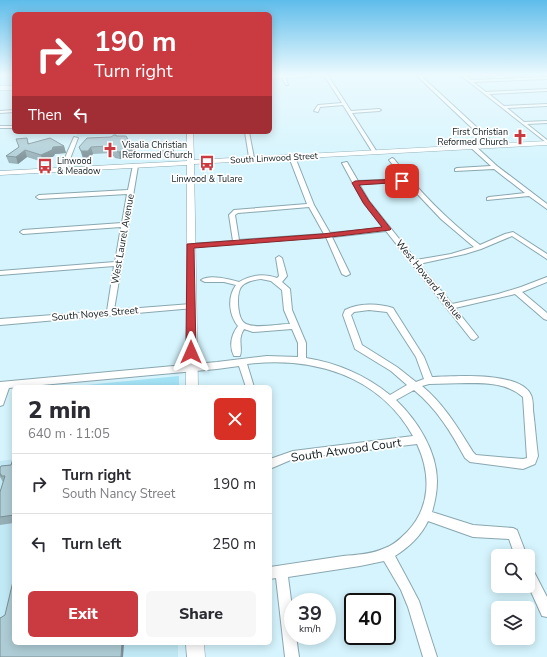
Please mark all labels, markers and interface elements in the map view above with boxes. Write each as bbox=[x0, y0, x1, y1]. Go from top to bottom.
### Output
text: 190 m bbox=[94, 23, 177, 61]
icon: right bbox=[28, 28, 80, 80]
text: Turn right bbox=[94, 59, 173, 83]
icon: left bbox=[70, 104, 92, 126]
text: Then bbox=[28, 105, 62, 125]
place label: First Christian Reformed Church bbox=[437, 126, 508, 148]
church icon: First Christian Reformed Church bbox=[511, 128, 529, 146]
place label: Visalia Christian Reformed Church bbox=[121, 139, 193, 161]
church icon: Visalia Christian Reformed Church bbox=[101, 141, 119, 159]
street label: South Linwood Street bbox=[230, 150, 319, 166]
bus stop icon: Linwood & Tulare bbox=[198, 154, 216, 172]
place label: Linwood & Meadow bbox=[57, 155, 101, 177]
bus stop icon: Linwood & Meadow bbox=[36, 157, 54, 175]
pin bbox=[385, 164, 419, 198]
icon: arrive bbox=[391, 170, 413, 192]
place label: Linwood & Tulare bbox=[172, 173, 243, 185]
street label: West Laurel Avenue bbox=[108, 193, 138, 285]
street label: West Howard Avenue bbox=[392, 237, 466, 323]
street label: South Noyes Street bbox=[51, 303, 139, 325]
position arrow bbox=[170, 331, 212, 373]
text: 2 min bbox=[28, 394, 91, 426]
button: close bbox=[214, 398, 256, 440]
text: 640 m · 11:05 bbox=[28, 425, 110, 443]
street label: South Atwood Court bbox=[290, 434, 403, 466]
text: Turn right bbox=[62, 465, 131, 485]
icon: right bbox=[28, 473, 50, 495]
text: 190 m bbox=[212, 474, 256, 494]
text: South Nancy Street bbox=[62, 485, 175, 503]
icon: left bbox=[28, 533, 50, 555]
text: Turn left bbox=[62, 534, 121, 554]
text: 250 m bbox=[212, 534, 256, 554]
map controls bbox=[491, 549, 535, 645]
button: search bbox=[491, 549, 535, 593]
button: Exit bbox=[28, 591, 138, 637]
button: Share bbox=[146, 591, 256, 637]
speed limit sign: 40 bbox=[344, 593, 396, 645]
text: 39 bbox=[298, 600, 322, 627]
button: layers bbox=[491, 601, 535, 645]
text: km/h bbox=[299, 622, 321, 636]

